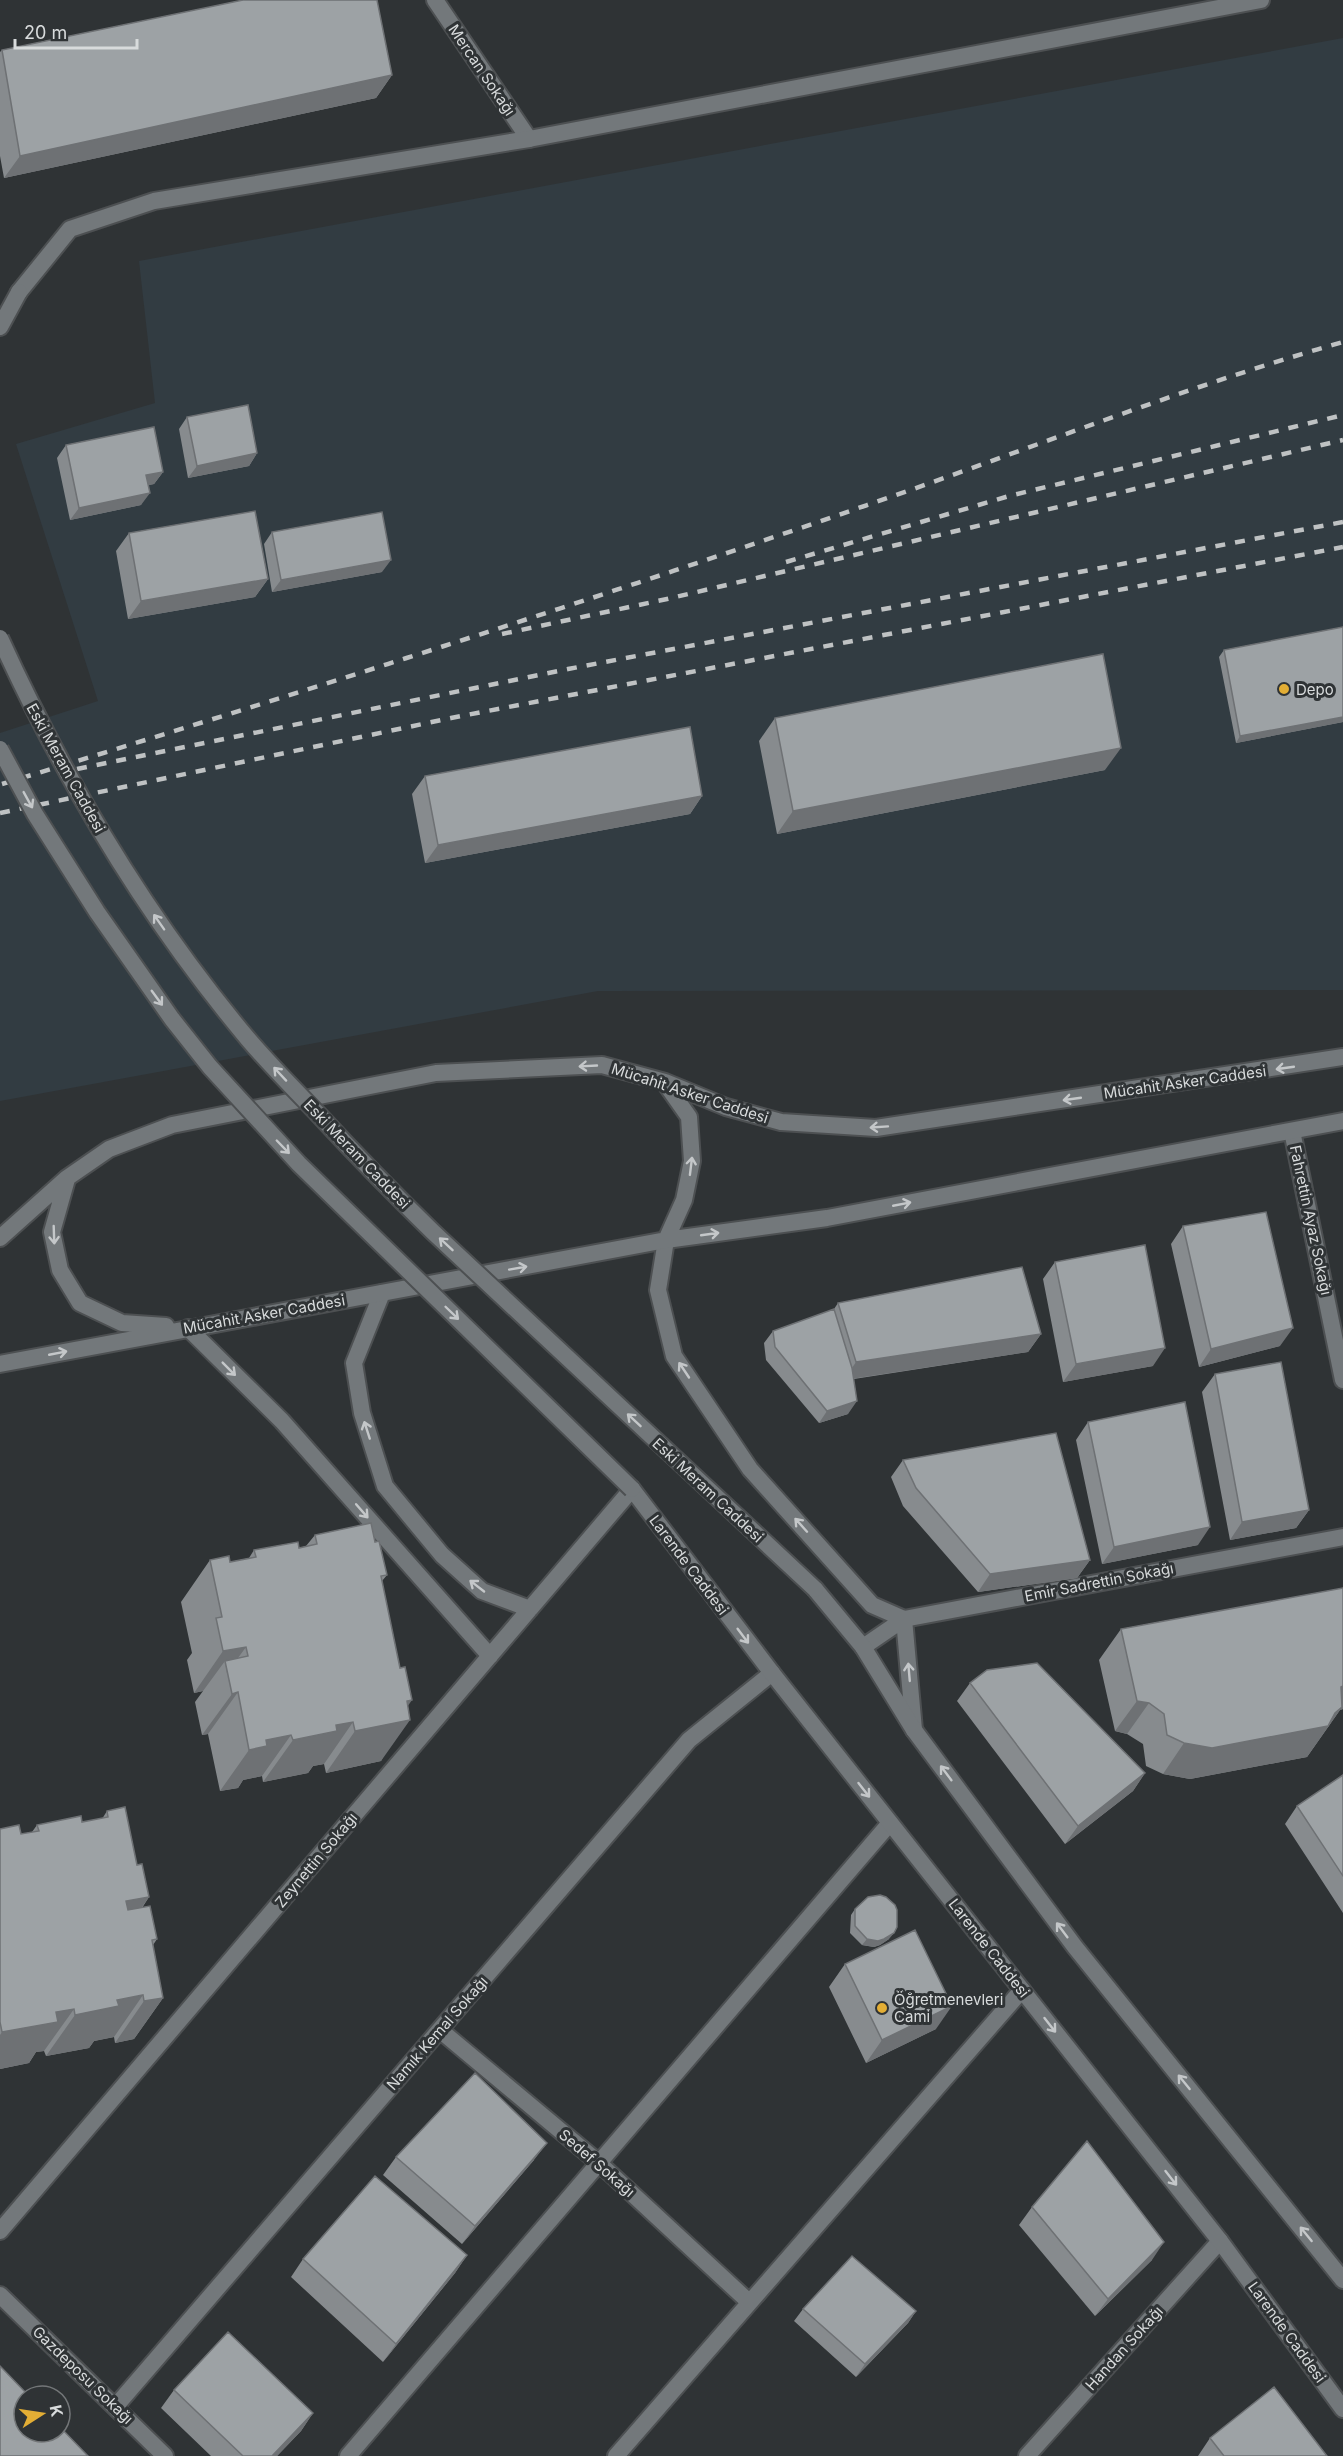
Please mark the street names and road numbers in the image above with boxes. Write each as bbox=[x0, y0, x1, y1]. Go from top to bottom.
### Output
street label: Mercan Sokağı bbox=[444, 21, 520, 119]
street label: Eski Meram Caddesi bbox=[23, 700, 109, 836]
street label: Mücahit Asker Caddesi bbox=[609, 1059, 771, 1127]
street label: Mücahit Asker Caddesi bbox=[1102, 1061, 1268, 1103]
street label: Eski Meram Caddesi bbox=[300, 1095, 414, 1213]
street label: Fahrettin Ayaz Sokağı bbox=[1286, 1143, 1336, 1297]
street label: Mücahit Asker Caddesi bbox=[182, 1290, 346, 1338]
street label: Eski Meram Caddesi bbox=[649, 1434, 767, 1546]
street label: Larende Caddesi bbox=[645, 1511, 733, 1619]
street label: Emir Sadrettin Sokağı bbox=[1023, 1558, 1175, 1606]
street label: Zeynettin Sokağı bbox=[271, 1809, 361, 1911]
street label: Larende Caddesi bbox=[945, 1895, 1033, 2001]
street label: Namık Kemal Sokağı bbox=[382, 1972, 492, 2094]
street label: Sedef Sokağı bbox=[555, 2125, 639, 2201]
street label: Larende Caddesi bbox=[1244, 2278, 1330, 2386]
street label: Handan Sokağı bbox=[1081, 2302, 1167, 2394]
street label: Gazdeposu Sokağı bbox=[29, 2322, 137, 2428]

